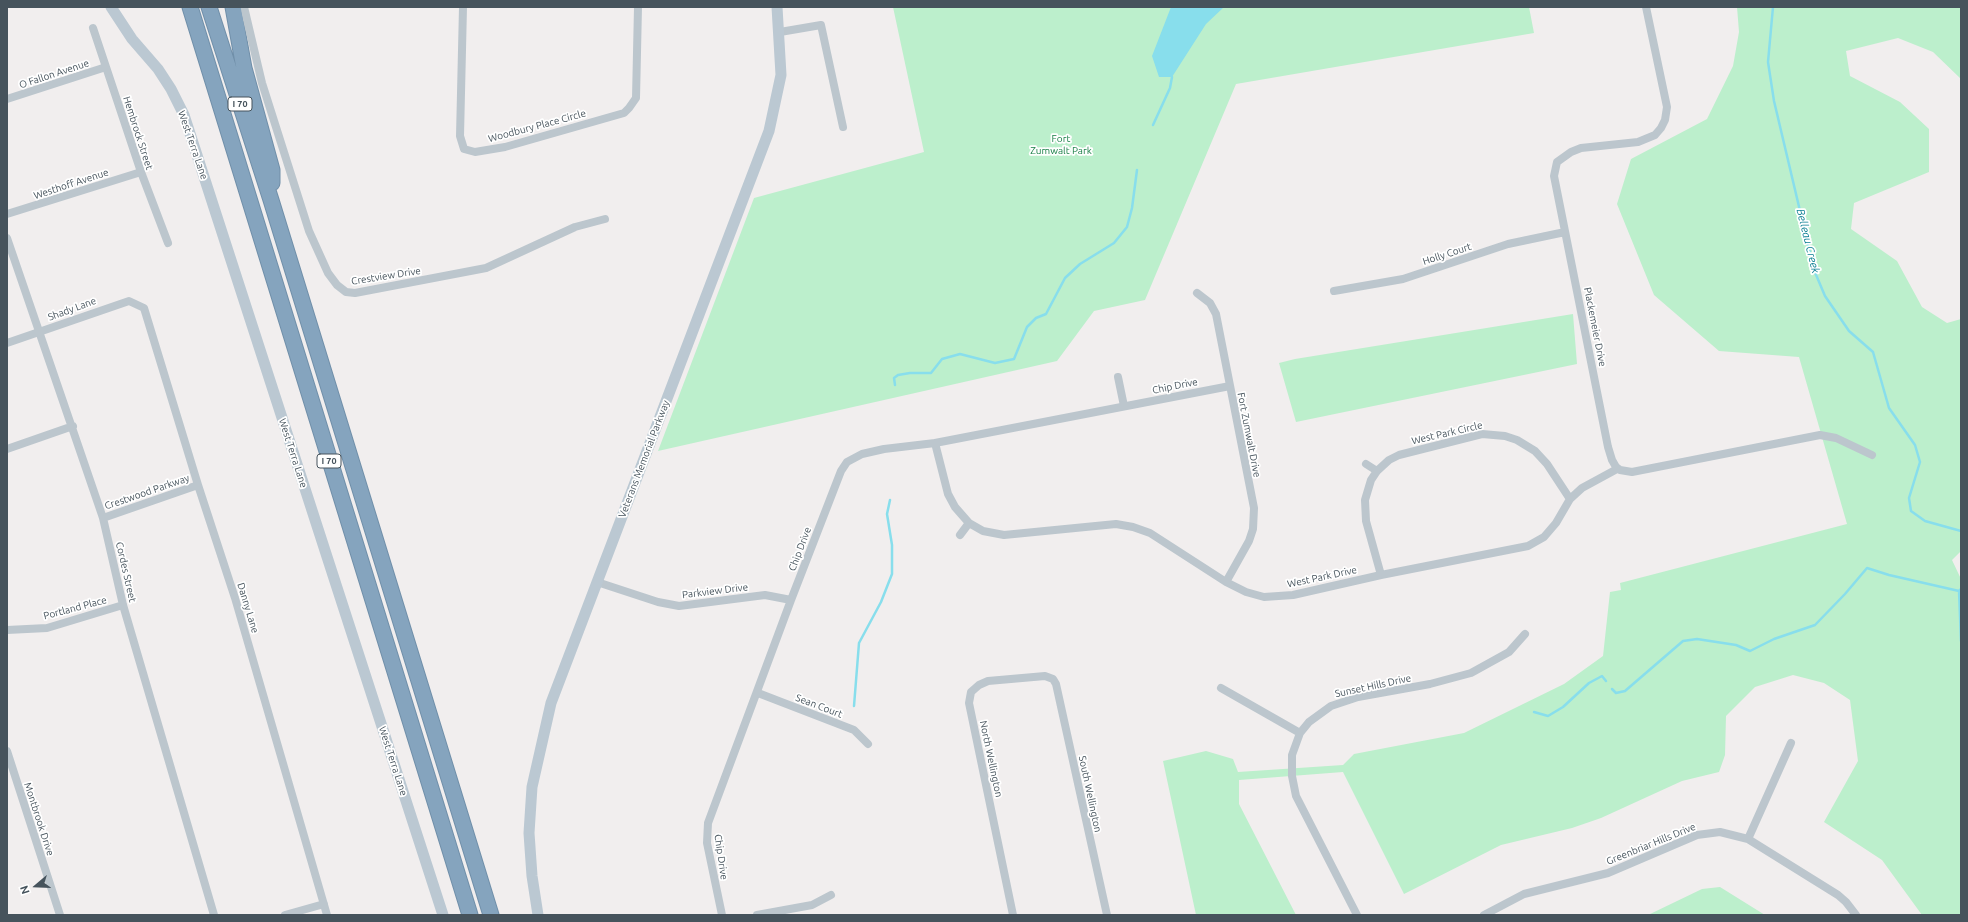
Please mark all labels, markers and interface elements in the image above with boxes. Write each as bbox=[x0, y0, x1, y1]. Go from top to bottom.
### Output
street label: O Fallon Avenue bbox=[18, 57, 90, 91]
street label: Hembrock Street bbox=[120, 95, 156, 171]
road number: I 70 bbox=[228, 97, 252, 111]
street label: Woodbury Place Circle bbox=[487, 107, 587, 145]
street label: West Terra Lane bbox=[176, 109, 210, 181]
park label: Fort Zumwalt Park bbox=[1030, 133, 1092, 156]
street label: Westhoff Avenue bbox=[32, 166, 110, 202]
water label: Belleau Creek bbox=[1794, 207, 1822, 275]
street label: Holly Court bbox=[1421, 240, 1473, 268]
street label: Crestview Drive bbox=[350, 265, 422, 287]
street label: Plackemeier Drive bbox=[1581, 286, 1609, 368]
street label: Shady Lane bbox=[46, 295, 98, 323]
street label: Chip Drive bbox=[1151, 376, 1199, 396]
street label: Fort Zumwalt Drive bbox=[1235, 391, 1263, 479]
street label: Veterans Memorial Parkway bbox=[616, 399, 672, 519]
street label: West Terra Lane bbox=[276, 417, 310, 489]
street label: West Park Circle bbox=[1410, 419, 1484, 447]
road number: I 70 bbox=[317, 454, 341, 468]
street label: Crestwood Parkway bbox=[103, 472, 191, 512]
street label: Chip Drive bbox=[786, 525, 814, 573]
street label: Cordes Street bbox=[113, 541, 139, 603]
street label: West Park Drive bbox=[1286, 564, 1358, 590]
street label: Danny Lane bbox=[235, 581, 261, 635]
street label: Parkview Drive bbox=[681, 581, 749, 601]
street label: Portland Place bbox=[42, 594, 108, 622]
street label: Sunset Hills Drive bbox=[1334, 672, 1412, 700]
street label: Sean Court bbox=[794, 692, 844, 720]
street label: North Wellington bbox=[977, 720, 1005, 798]
street label: West Terra Lane bbox=[376, 725, 410, 797]
street label: South Wellington bbox=[1076, 755, 1104, 833]
street label: Montbrook Drive bbox=[21, 781, 57, 857]
street label: Greenbriar Hills Drive bbox=[1605, 821, 1697, 867]
street label: Chip Drive bbox=[712, 833, 730, 881]
north arrow bbox=[16, 866, 56, 906]
text: N bbox=[18, 884, 32, 896]

